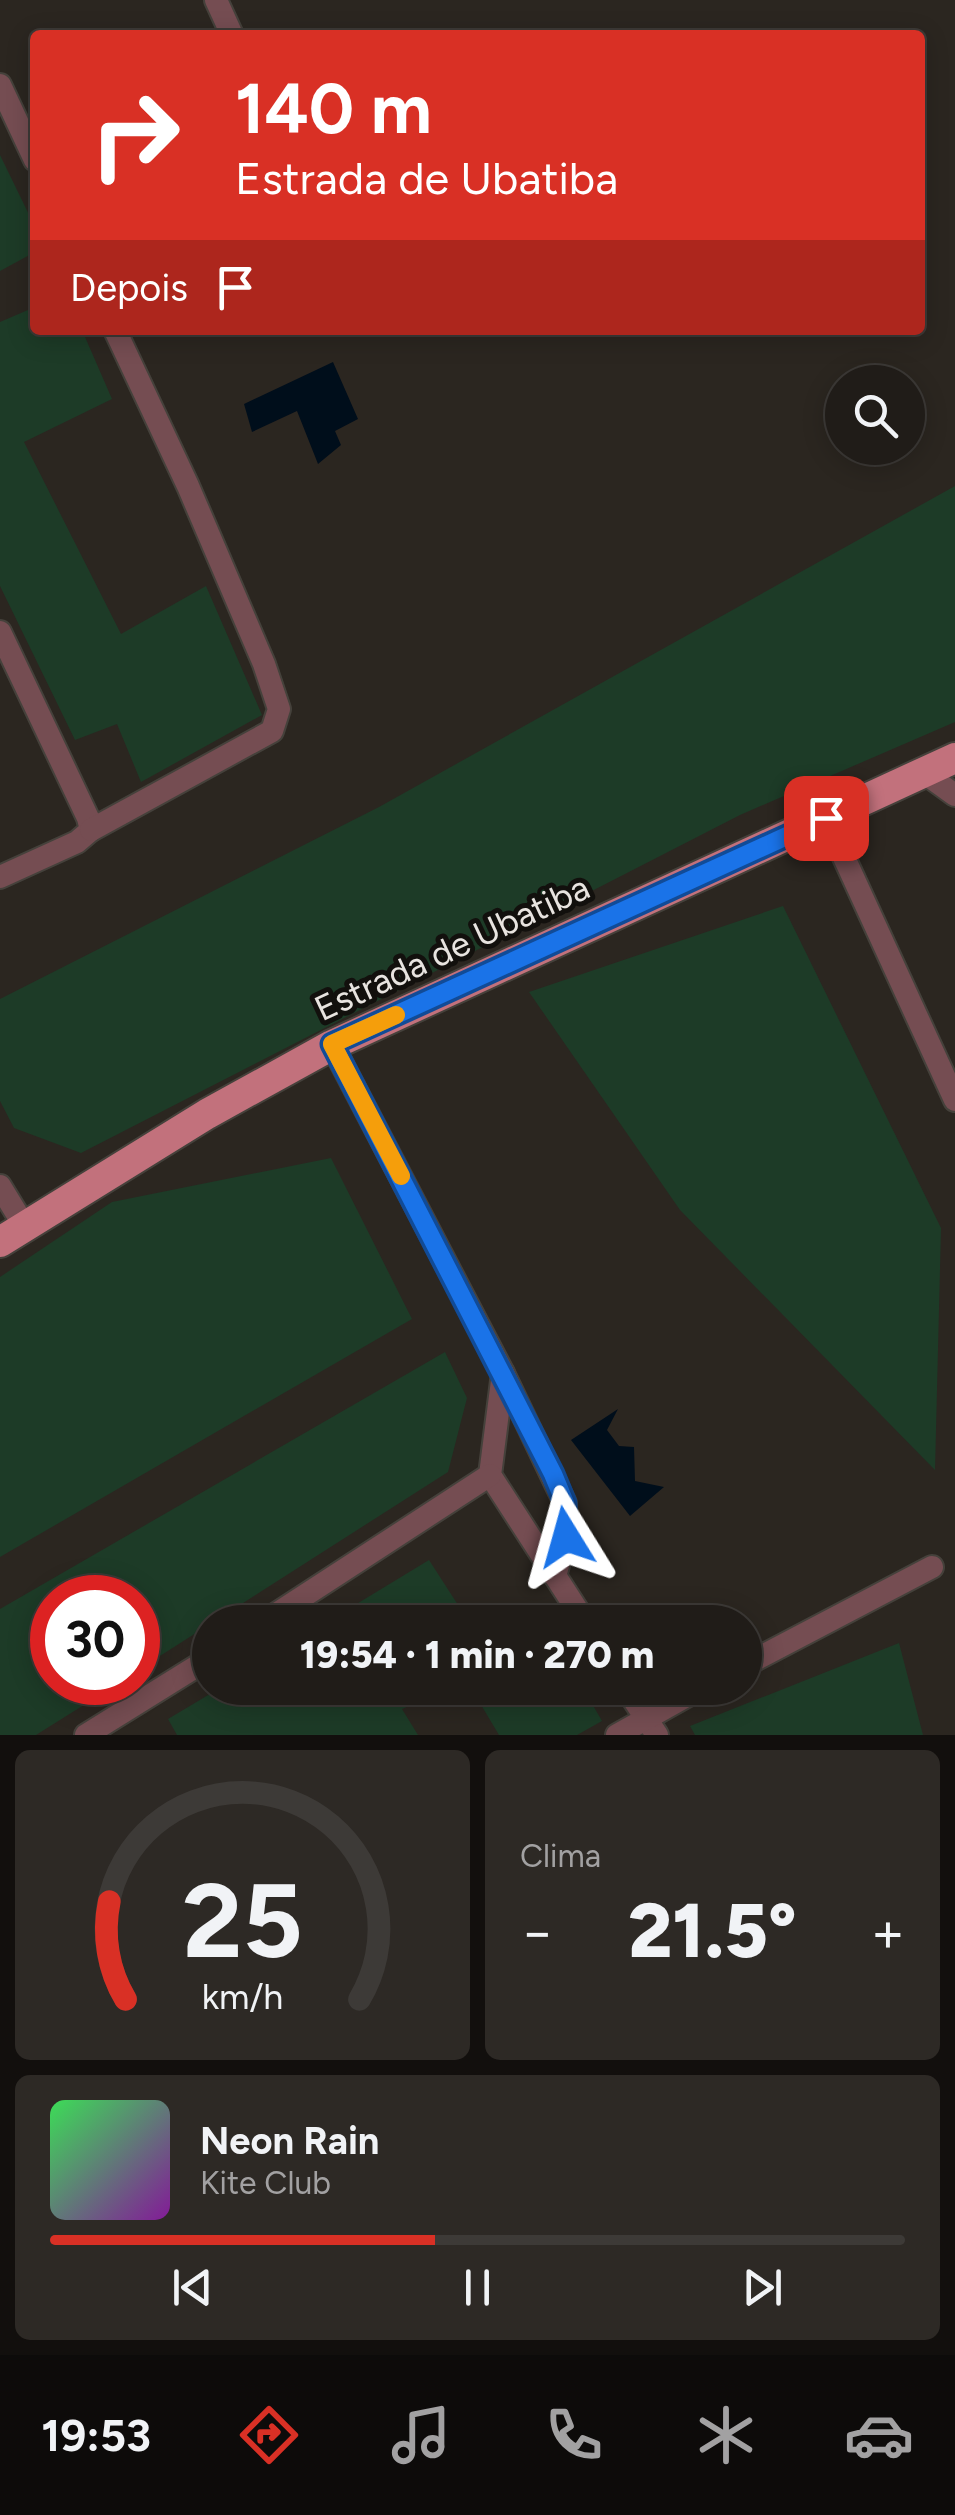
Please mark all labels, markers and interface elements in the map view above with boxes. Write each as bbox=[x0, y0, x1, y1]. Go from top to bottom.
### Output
text: 140 m bbox=[235, 66, 432, 151]
icon: right bbox=[70, 70, 200, 200]
text: Estrada de Ubatiba bbox=[235, 151, 618, 205]
icon: arrive bbox=[208, 260, 263, 315]
text: Depois bbox=[70, 265, 188, 311]
map controls bbox=[825, 365, 925, 465]
button: search bbox=[825, 365, 925, 465]
pin bbox=[784, 776, 869, 861]
icon: arrive bbox=[799, 791, 854, 846]
street label: Estrada de Ubatiba bbox=[308, 866, 596, 1030]
position arrow bbox=[514, 1485, 618, 1589]
speed limit sign: 30 bbox=[30, 1575, 160, 1705]
text: 19:54 · 1 min · 270 m bbox=[300, 1632, 654, 1678]
text: Clima bbox=[520, 1837, 601, 1875]
text: 25 bbox=[182, 1858, 303, 1983]
text: 21.5° bbox=[628, 1886, 797, 1976]
text: − bbox=[520, 1899, 554, 1965]
text: + bbox=[871, 1899, 905, 1965]
text: km/h bbox=[202, 1975, 283, 2018]
text: Neon Rain bbox=[200, 2118, 379, 2164]
text: Kite Club bbox=[200, 2164, 331, 2202]
icon: previous bbox=[165, 2260, 220, 2315]
icon: pause bbox=[450, 2260, 505, 2315]
icon: next bbox=[735, 2260, 790, 2315]
icon: directions bbox=[234, 2400, 304, 2470]
icon: music bbox=[386, 2400, 456, 2470]
icon: phone bbox=[539, 2400, 609, 2470]
icon: climate bbox=[691, 2400, 761, 2470]
icon: car bbox=[844, 2400, 914, 2470]
text: 19:53 bbox=[41, 2408, 151, 2462]

